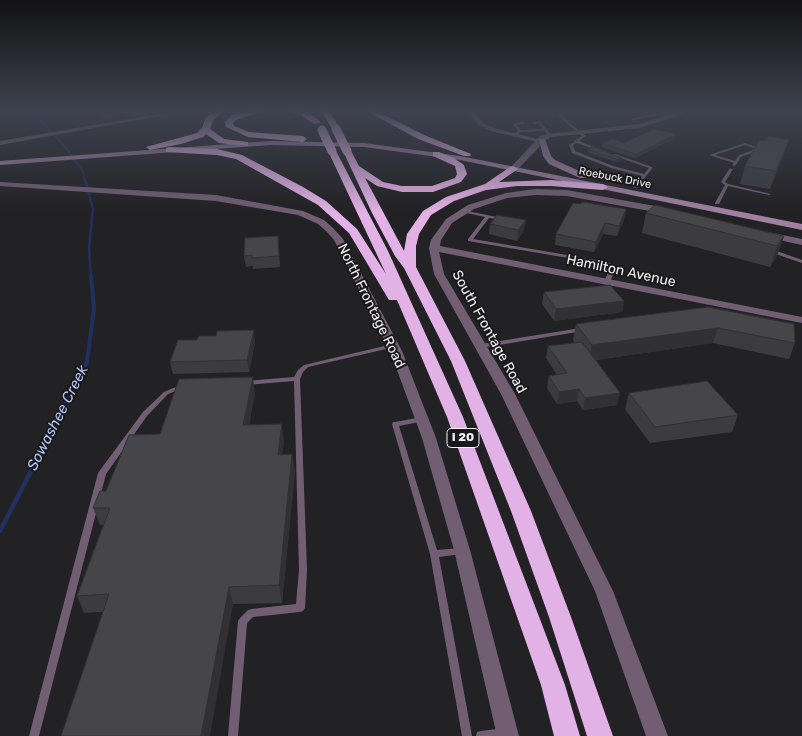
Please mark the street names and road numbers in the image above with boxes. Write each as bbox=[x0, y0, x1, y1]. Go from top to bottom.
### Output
street label: Roebuck Drive bbox=[578, 164, 652, 192]
street label: North Frontage Road bbox=[334, 241, 408, 371]
street label: Hamilton Avenue bbox=[565, 251, 677, 291]
street label: South Frontage Road bbox=[448, 267, 530, 397]
road number: I 20 bbox=[447, 428, 479, 448]

